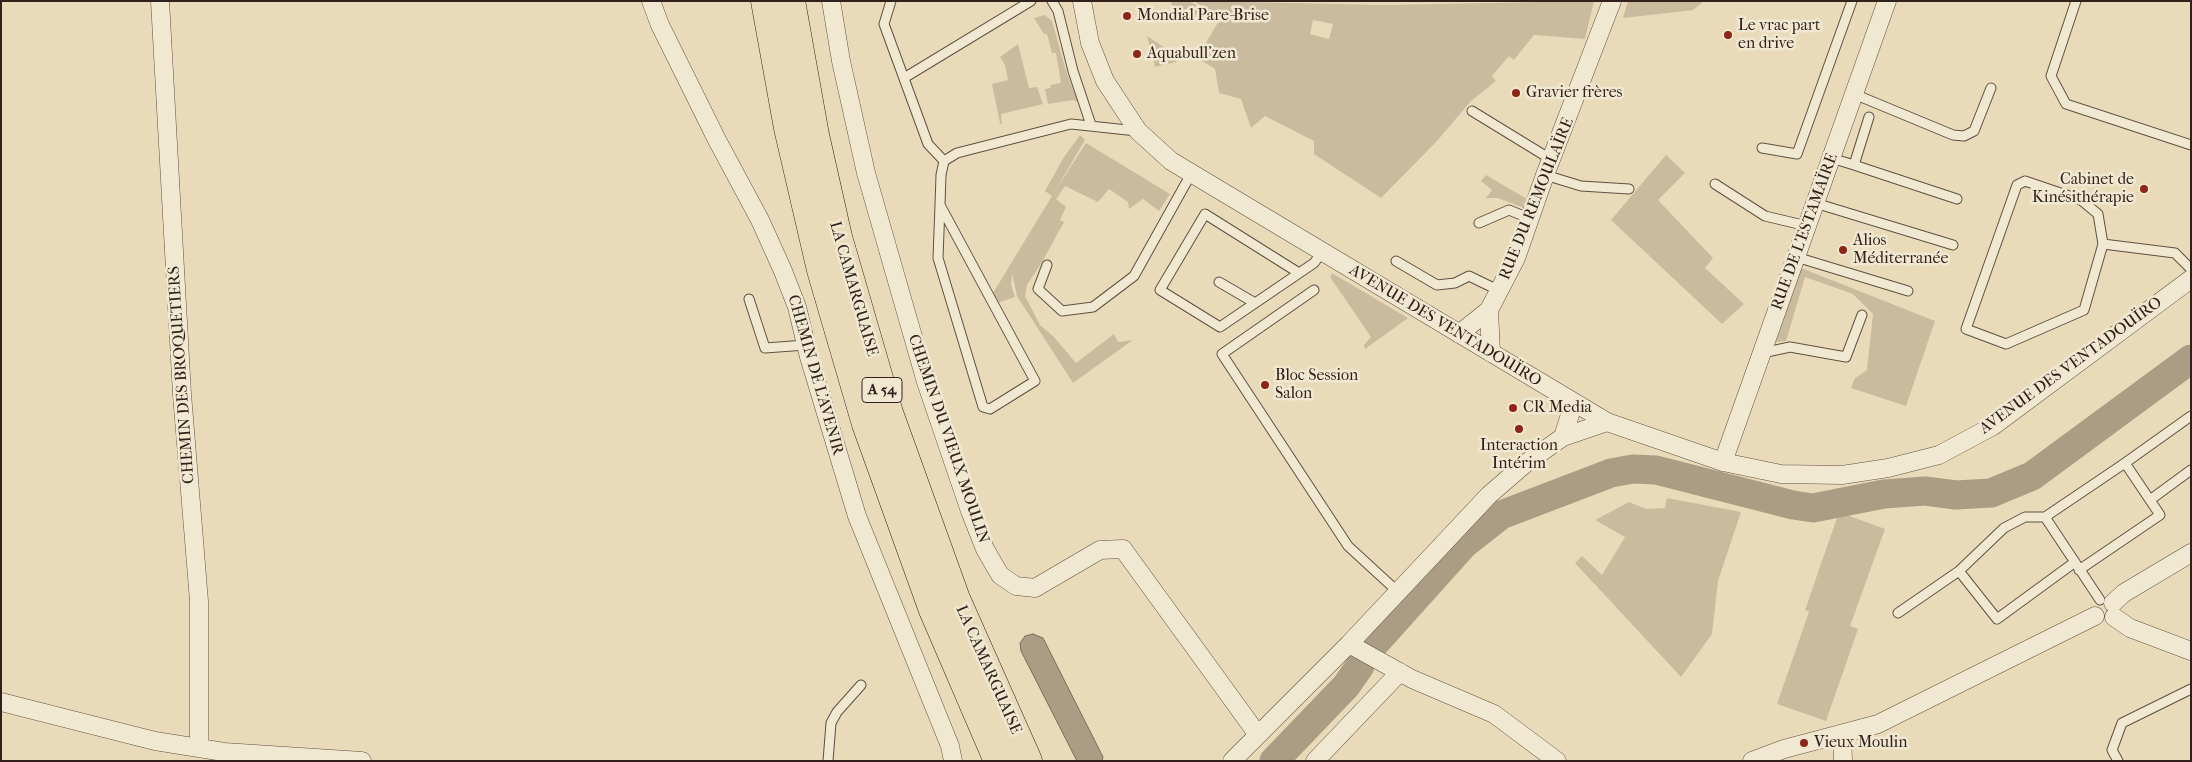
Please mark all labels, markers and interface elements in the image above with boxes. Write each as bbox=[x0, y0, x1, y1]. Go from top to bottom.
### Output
place label: Mondial Pare-Brise bbox=[1137, 6, 1269, 26]
marker: Mondial Pare-Brise bbox=[1121, 10, 1133, 22]
place label: Le vrac part en drive bbox=[1738, 16, 1820, 54]
marker: Le vrac part en drive bbox=[1722, 29, 1734, 41]
place label: Aquabull'zen bbox=[1147, 44, 1236, 64]
marker: Aquabull'zen bbox=[1131, 48, 1143, 60]
place label: Gravier frères bbox=[1526, 83, 1622, 103]
marker: Gravier frères bbox=[1510, 87, 1522, 99]
street label: RUE DU REMOULAÏRE bbox=[1496, 115, 1578, 283]
street label: RUE DE L'ESTAMAÏRE bbox=[1768, 151, 1842, 313]
place label: Cabinet de Kinésithérapie bbox=[2032, 170, 2134, 208]
marker: Cabinet de Kinésithérapie bbox=[2138, 183, 2150, 195]
street label: LA CAMARGUAISE bbox=[825, 219, 881, 359]
place label: Alios Méditerranée bbox=[1853, 231, 1948, 269]
marker: Alios Méditerranée bbox=[1837, 244, 1849, 256]
street label: AVENUE DES VENTADOUÏRO bbox=[1345, 261, 1545, 391]
street label: CHEMIN DES BROQUETIERS bbox=[165, 265, 199, 485]
street label: CHEMIN DE L'AVENIR bbox=[783, 293, 847, 457]
street label: AVENUE DES VENTADOUÏRO bbox=[1976, 293, 2166, 439]
street label: CHEMIN DU VIEUX MOULIN bbox=[903, 332, 993, 546]
place label: Bloc Session Salon bbox=[1275, 366, 1358, 404]
road number: A 54 bbox=[862, 378, 902, 402]
marker: Bloc Session Salon bbox=[1259, 379, 1271, 391]
place label: CR Media bbox=[1523, 398, 1592, 418]
marker: CR Media bbox=[1507, 402, 1519, 414]
marker: Interaction Intérim bbox=[1513, 423, 1525, 435]
place label: Interaction Intérim bbox=[1480, 436, 1558, 474]
street label: LA CAMARGUAISE bbox=[951, 602, 1025, 738]
place label: Vieux Moulin bbox=[1814, 733, 1908, 753]
marker: Vieux Moulin bbox=[1798, 737, 1810, 749]

